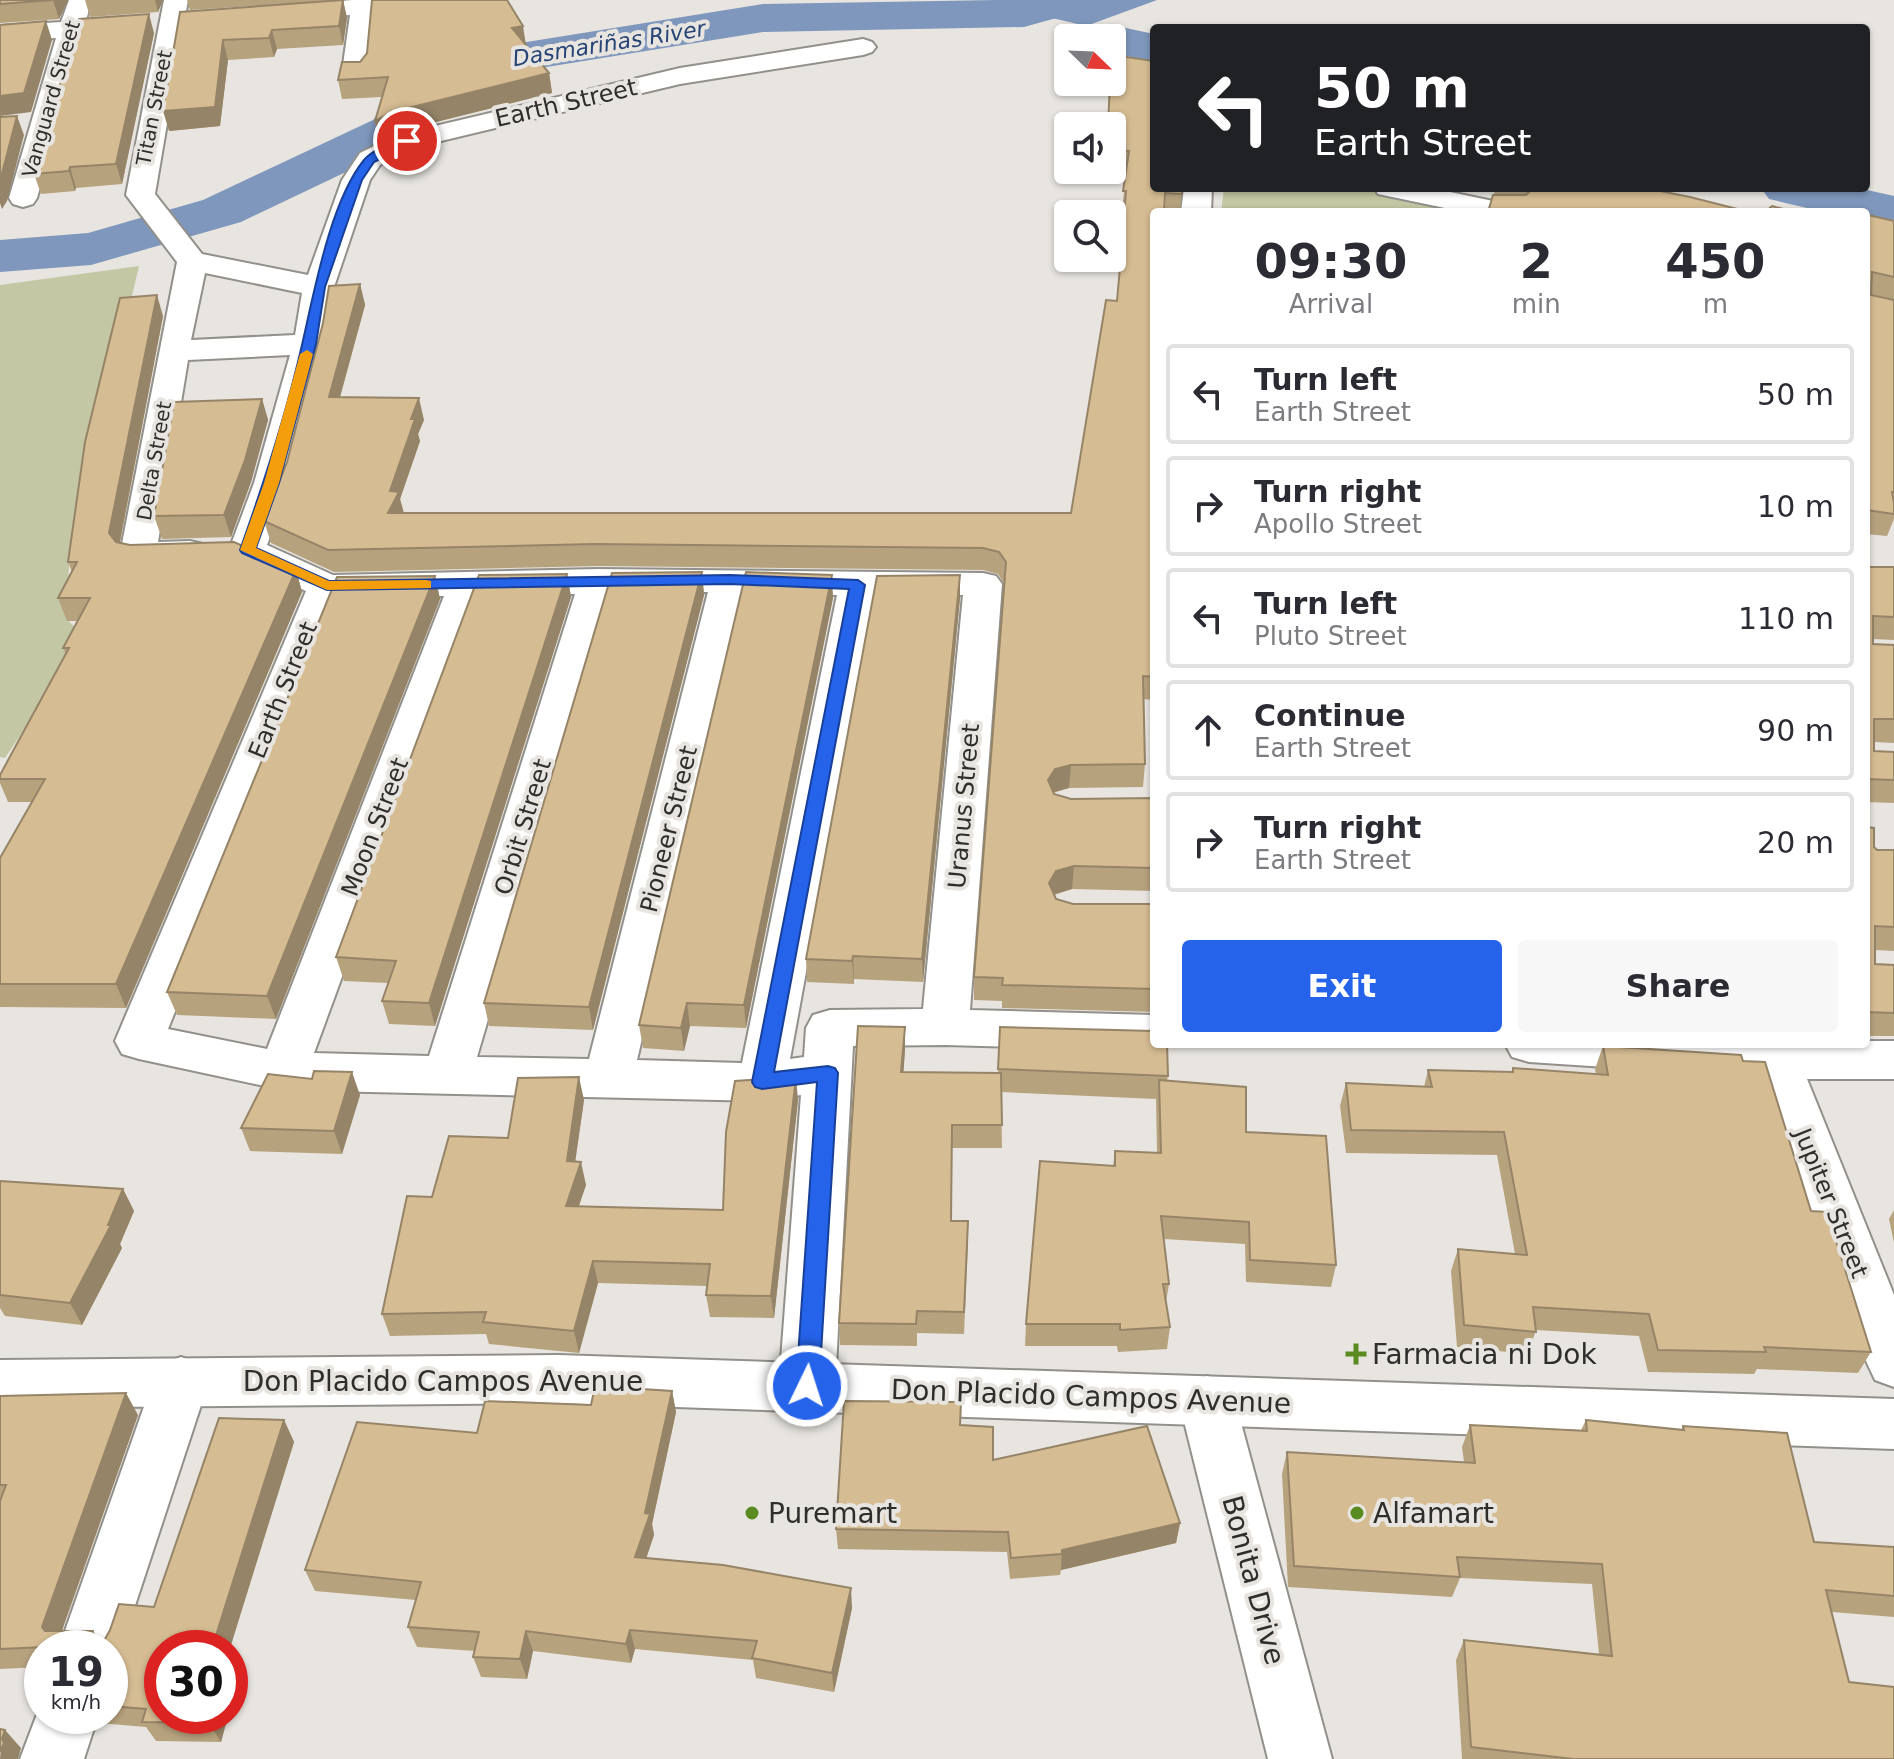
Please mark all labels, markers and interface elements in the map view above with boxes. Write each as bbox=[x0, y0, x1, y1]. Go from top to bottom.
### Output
water label: Dasmariñas River bbox=[511, 16, 709, 71]
street label: Vanguard Street bbox=[17, 17, 85, 180]
north arrow bbox=[1054, 24, 1126, 96]
map controls bbox=[1054, 24, 1126, 272]
street label: Titan Street bbox=[131, 48, 177, 169]
text: 50 m bbox=[1314, 55, 1470, 120]
icon: left bbox=[1182, 56, 1286, 160]
street label: Earth Street bbox=[492, 73, 640, 133]
pin bbox=[373, 107, 441, 175]
button: sound bbox=[1054, 112, 1126, 184]
icon: arrive bbox=[385, 119, 429, 163]
text: Earth Street bbox=[1314, 122, 1531, 163]
button: search bbox=[1054, 200, 1126, 272]
text: 09:30 bbox=[1254, 233, 1407, 289]
text: 2 bbox=[1520, 233, 1553, 289]
text: 450 bbox=[1665, 233, 1765, 289]
text: Arrival bbox=[1289, 289, 1373, 319]
text: min bbox=[1512, 289, 1561, 319]
text: m bbox=[1703, 289, 1728, 319]
text: Turn left bbox=[1254, 362, 1397, 397]
icon: left bbox=[1186, 372, 1230, 416]
text: 50 m bbox=[1757, 377, 1834, 412]
text: Earth Street bbox=[1254, 397, 1411, 427]
street label: Delta Street bbox=[132, 399, 176, 522]
text: Turn right bbox=[1254, 474, 1421, 509]
icon: right bbox=[1186, 484, 1230, 528]
text: 10 m bbox=[1757, 489, 1834, 524]
text: Apollo Street bbox=[1254, 509, 1422, 539]
text: Turn left bbox=[1254, 586, 1397, 621]
icon: left bbox=[1186, 596, 1230, 640]
text: 110 m bbox=[1738, 601, 1834, 636]
street label: Earth Street bbox=[243, 618, 323, 762]
text: Pluto Street bbox=[1254, 621, 1407, 651]
text: Continue bbox=[1254, 698, 1406, 733]
icon: ahead bbox=[1186, 708, 1230, 752]
text: 90 m bbox=[1757, 713, 1834, 748]
street label: Uranus Street bbox=[943, 722, 985, 890]
text: Earth Street bbox=[1254, 733, 1411, 763]
street label: Pioneer Street bbox=[635, 743, 703, 915]
street label: Moon Street bbox=[336, 754, 414, 900]
street label: Orbit Street bbox=[489, 756, 557, 898]
text: Turn right bbox=[1254, 810, 1421, 845]
icon: right bbox=[1186, 820, 1230, 864]
text: 20 m bbox=[1757, 825, 1834, 860]
text: Earth Street bbox=[1254, 845, 1411, 875]
button: Exit bbox=[1182, 940, 1502, 1032]
button: Share bbox=[1518, 940, 1838, 1032]
street label: Jupiter Street bbox=[1788, 1122, 1874, 1282]
place label: Farmacia ni Dok bbox=[1372, 1338, 1597, 1371]
position arrow bbox=[765, 1344, 849, 1428]
marker: Farmacia ni Dok bbox=[1347, 1345, 1365, 1363]
street label: Don Placido Campos Avenue bbox=[243, 1365, 643, 1398]
street label: Don Placido Campos Avenue bbox=[890, 1373, 1292, 1420]
street label: Bonita Drive bbox=[1215, 1492, 1292, 1668]
place label: Puremart bbox=[768, 1497, 897, 1530]
place label: Alfamart bbox=[1373, 1497, 1494, 1530]
marker: Puremart bbox=[743, 1504, 761, 1522]
marker: Alfamart bbox=[1348, 1504, 1366, 1522]
speed limit sign: 30 bbox=[144, 1630, 248, 1734]
text: 19 bbox=[48, 1649, 104, 1695]
text: km/h bbox=[51, 1690, 101, 1714]

